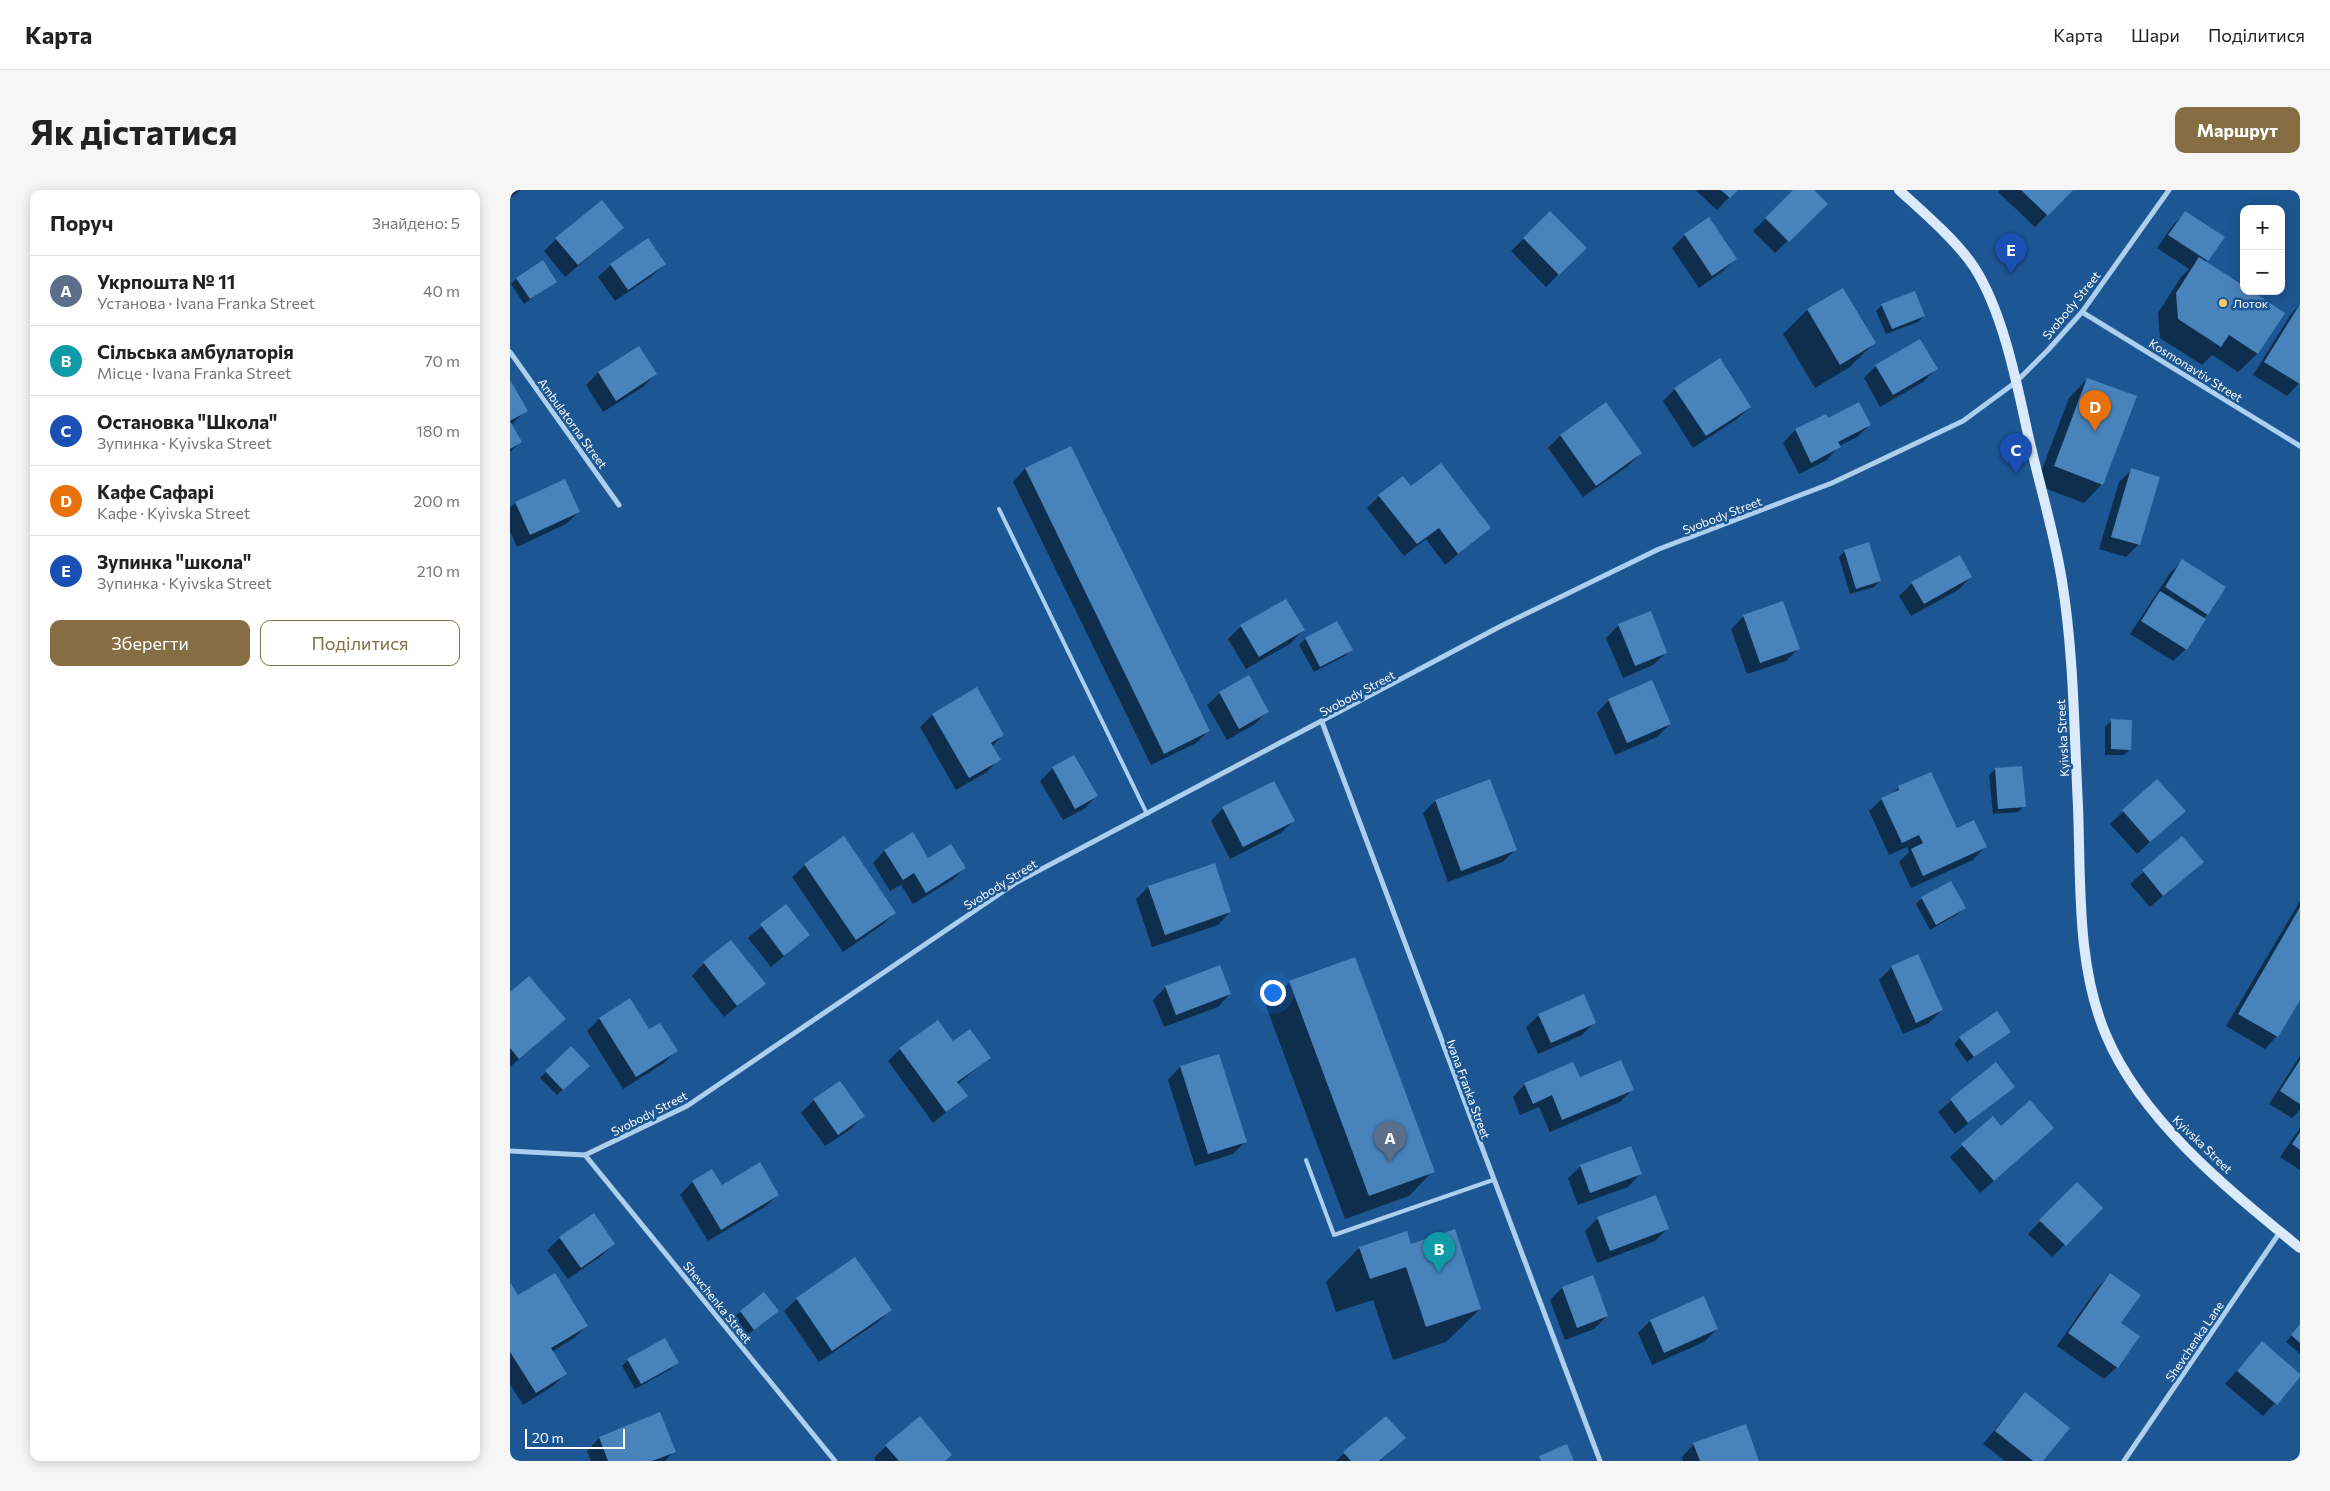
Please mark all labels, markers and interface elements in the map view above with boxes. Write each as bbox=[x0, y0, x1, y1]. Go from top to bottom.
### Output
text: Карта bbox=[25, 20, 92, 49]
text: Карта bbox=[2053, 24, 2103, 46]
text: Шари bbox=[2131, 24, 2180, 46]
text: Поділитися bbox=[2208, 24, 2305, 46]
button: Маршрут bbox=[2175, 107, 2300, 153]
text: Як дістатися bbox=[30, 109, 238, 152]
map controls bbox=[2240, 205, 2285, 295]
button: + bbox=[2240, 205, 2285, 250]
text: Поруч bbox=[50, 210, 113, 235]
text: Знайдено: 5 bbox=[372, 213, 460, 232]
pin: E bbox=[1995, 233, 2027, 274]
button: − bbox=[2240, 250, 2285, 295]
street label: Svobody Street bbox=[2039, 268, 2103, 342]
text: Укрпошта № 11 bbox=[97, 270, 235, 293]
text: A bbox=[60, 281, 72, 300]
text: 40 m bbox=[423, 281, 460, 300]
text: Установа · Ivana Franka Street bbox=[97, 293, 315, 312]
place label: Лоток bbox=[2233, 296, 2269, 310]
marker: Лоток bbox=[2217, 297, 2229, 309]
street label: Kosmonavtiv Street bbox=[2147, 336, 2245, 404]
text: Сільська амбулаторія bbox=[97, 340, 294, 363]
text: B bbox=[61, 351, 71, 370]
text: 70 m bbox=[424, 351, 460, 370]
text: Місце · Ivana Franka Street bbox=[97, 363, 292, 382]
street label: Ambulatorna Street bbox=[536, 375, 610, 471]
pin: D bbox=[2079, 390, 2111, 431]
text: Остановка "Школа" bbox=[97, 410, 277, 433]
text: C bbox=[61, 421, 71, 440]
text: 180 m bbox=[416, 421, 460, 440]
text: Зупинка · Kyivska Street bbox=[97, 433, 272, 452]
pin: C bbox=[2000, 433, 2032, 474]
text: Кафе Сафарі bbox=[97, 480, 214, 503]
text: D bbox=[60, 491, 72, 510]
text: 200 m bbox=[413, 491, 460, 510]
street label: Svobody Street bbox=[1681, 493, 1764, 536]
text: Кафе · Kyivska Street bbox=[97, 503, 250, 522]
text: Зупинка "школа" bbox=[97, 550, 251, 573]
text: E bbox=[61, 561, 71, 580]
text: 210 m bbox=[417, 561, 460, 580]
text: Зупинка · Kyivska Street bbox=[97, 573, 272, 592]
button: Зберегти bbox=[50, 620, 250, 666]
button: Поділитися bbox=[260, 620, 460, 666]
street label: Svobody Street bbox=[1317, 667, 1397, 719]
street label: Kyivska Street bbox=[2053, 699, 2071, 777]
street label: Svobody Street bbox=[961, 856, 1039, 912]
your location bbox=[1260, 980, 1286, 1006]
street label: Ivana Franka Street bbox=[1445, 1037, 1493, 1141]
street label: Svobody Street bbox=[609, 1088, 689, 1138]
street label: Kyivska Street bbox=[2170, 1112, 2236, 1176]
pin: A bbox=[1374, 1121, 1406, 1162]
pin: B bbox=[1423, 1232, 1455, 1273]
street label: Shevchenka Street bbox=[681, 1258, 755, 1346]
street label: Shevchenka Lane bbox=[2162, 1298, 2226, 1384]
scale bar bbox=[525, 1426, 625, 1449]
text: 20 m bbox=[532, 1429, 564, 1446]

